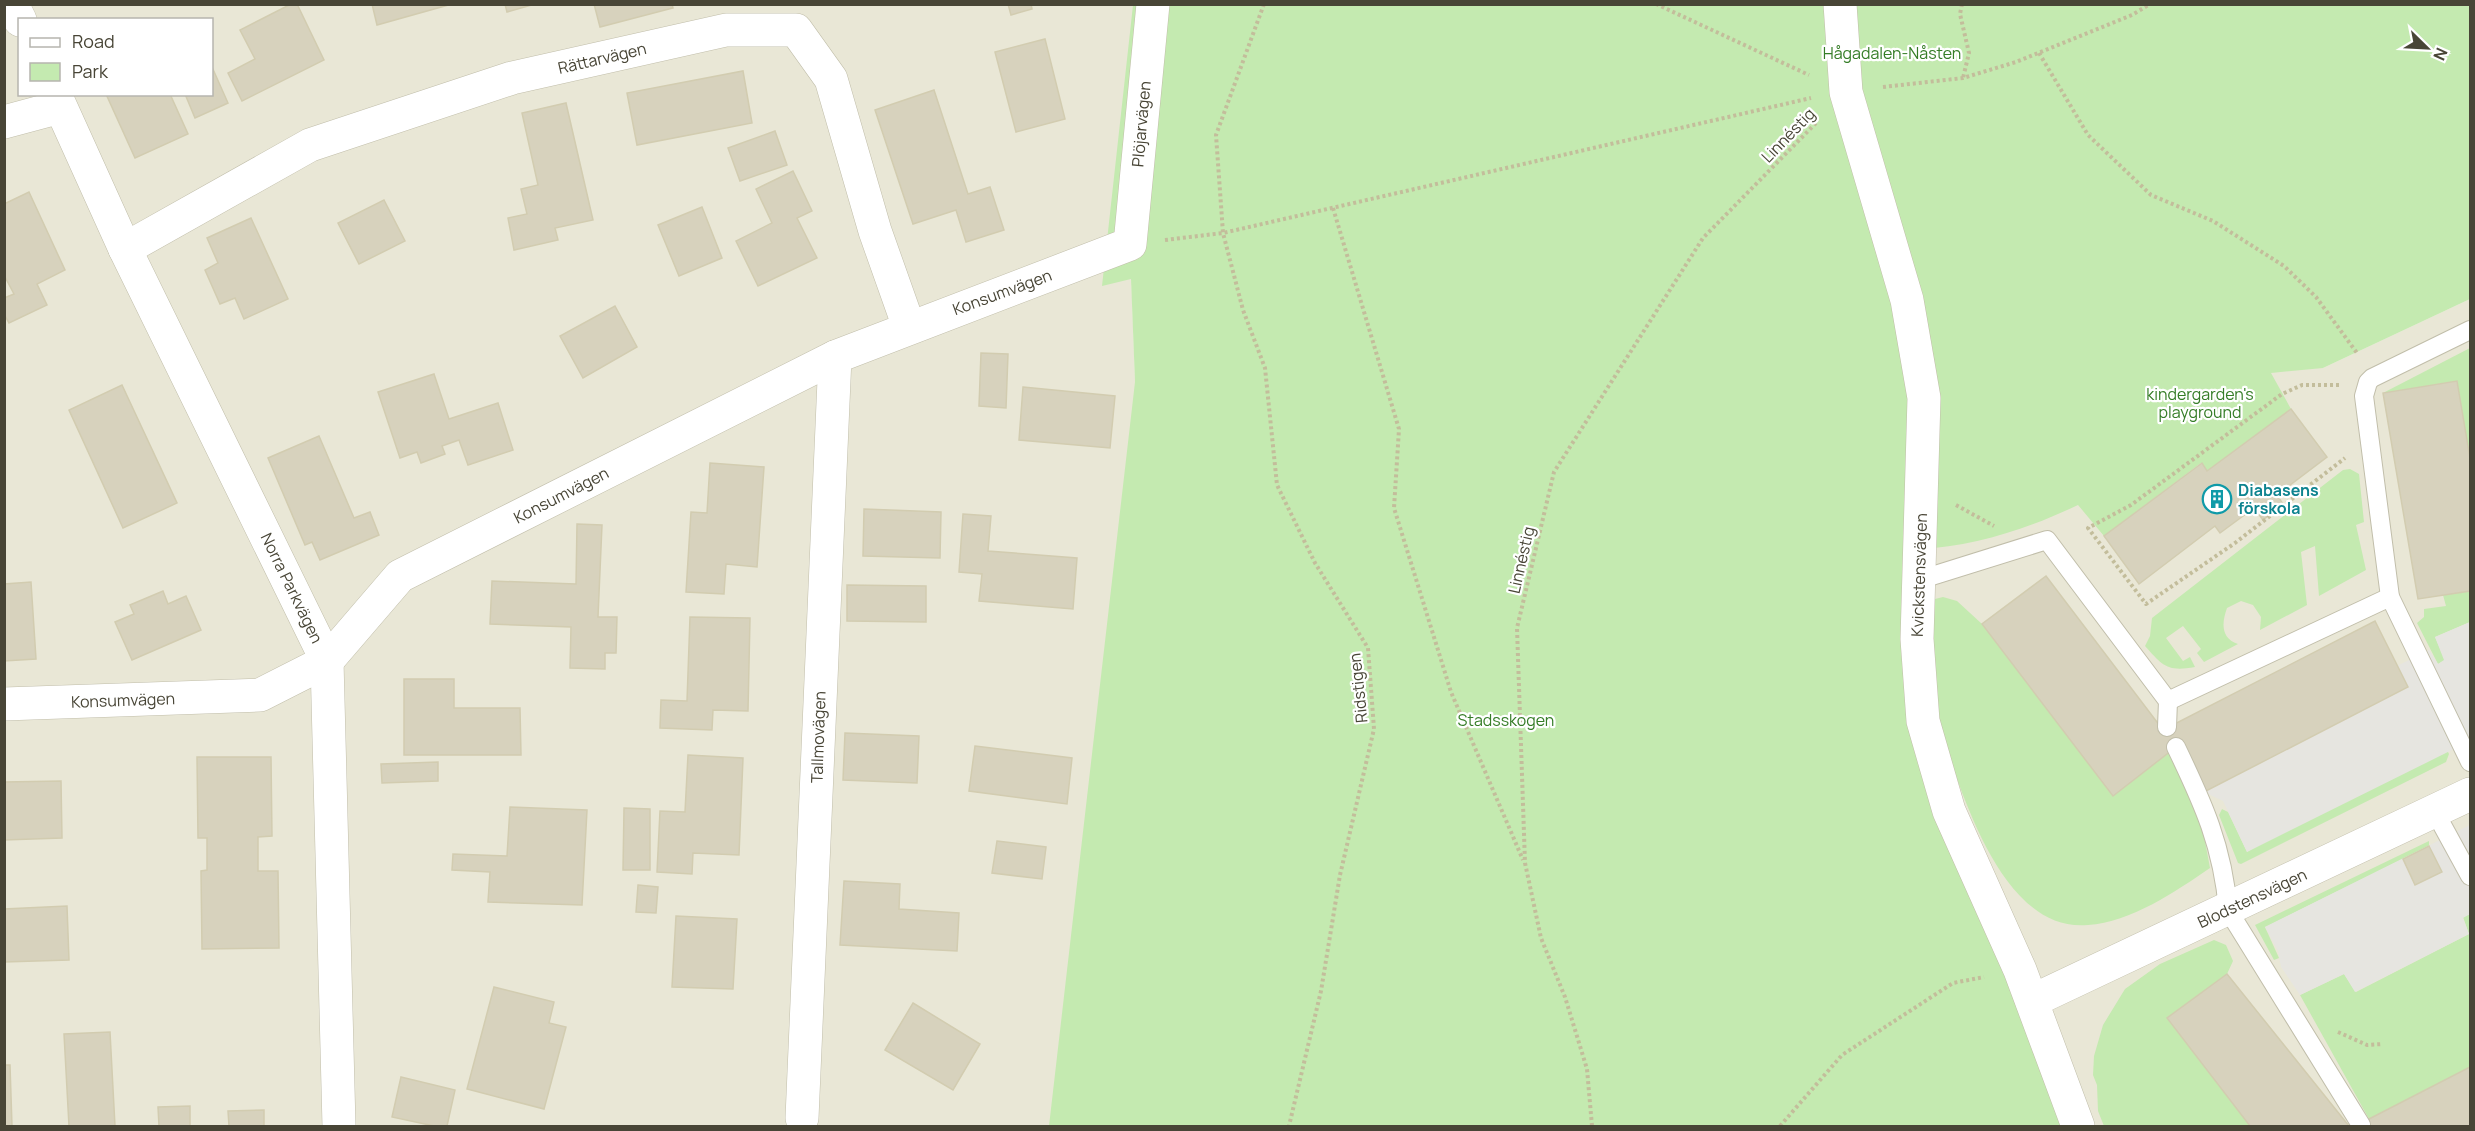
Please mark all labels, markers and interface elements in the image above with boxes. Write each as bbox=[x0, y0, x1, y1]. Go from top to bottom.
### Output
legend bbox=[18, 18, 213, 96]
north arrow bbox=[2397, 18, 2457, 78]
text: Road bbox=[72, 29, 115, 53]
street label: Rättarvägen bbox=[556, 37, 648, 79]
park label: Hågadalen-Nåsten bbox=[1823, 42, 1961, 64]
text: N bbox=[2428, 44, 2453, 64]
text: Park bbox=[72, 59, 109, 83]
street label: Plöjarvägen bbox=[1126, 80, 1156, 168]
street label: Linnéstig bbox=[1756, 103, 1820, 167]
street label: Konsumvägen bbox=[949, 264, 1055, 320]
park label: kindergarden's playground bbox=[2146, 383, 2254, 423]
street label: Konsumvägen bbox=[510, 462, 612, 528]
place label: Diabasens förskola bbox=[2238, 479, 2319, 519]
building icon: Diabasens förskola bbox=[2201, 483, 2233, 515]
street label: Kvickstensvägen bbox=[1906, 513, 1932, 637]
street label: Linnéstig bbox=[1503, 524, 1539, 596]
street label: Norra Parkvägen bbox=[256, 529, 328, 647]
street label: Ridstigen bbox=[1343, 652, 1373, 724]
street label: Konsumvägen bbox=[71, 687, 175, 713]
street label: Tallmovägen bbox=[805, 691, 831, 783]
park label: Stadsskogen bbox=[1458, 709, 1554, 731]
street label: Blodstensvägen bbox=[2194, 863, 2310, 933]

